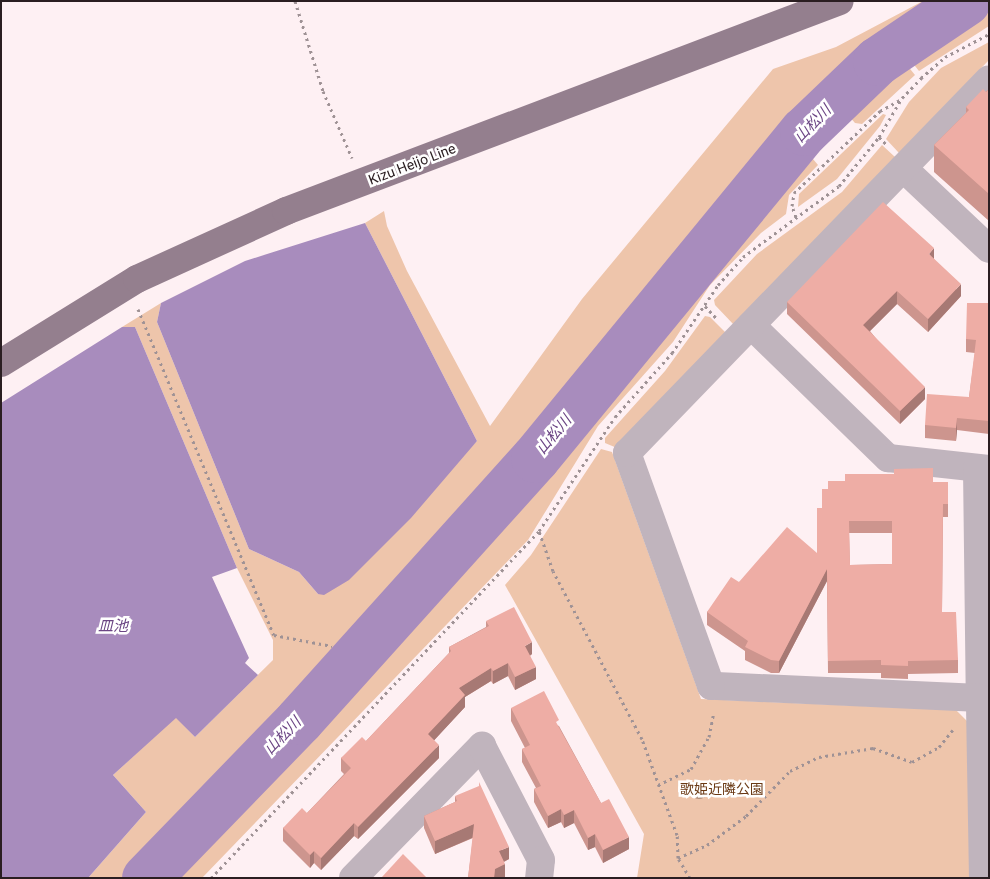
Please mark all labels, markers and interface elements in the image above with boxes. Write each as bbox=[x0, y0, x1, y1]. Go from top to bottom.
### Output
water label: 山松川 bbox=[791, 102, 835, 146]
street label: Kizu Heijo Line bbox=[366, 140, 458, 188]
water label: 山松川 bbox=[533, 412, 575, 458]
water label: 皿池 bbox=[98, 618, 128, 636]
water label: 山松川 bbox=[261, 714, 305, 758]
park label: 歌姫近隣公園 bbox=[680, 781, 764, 797]

